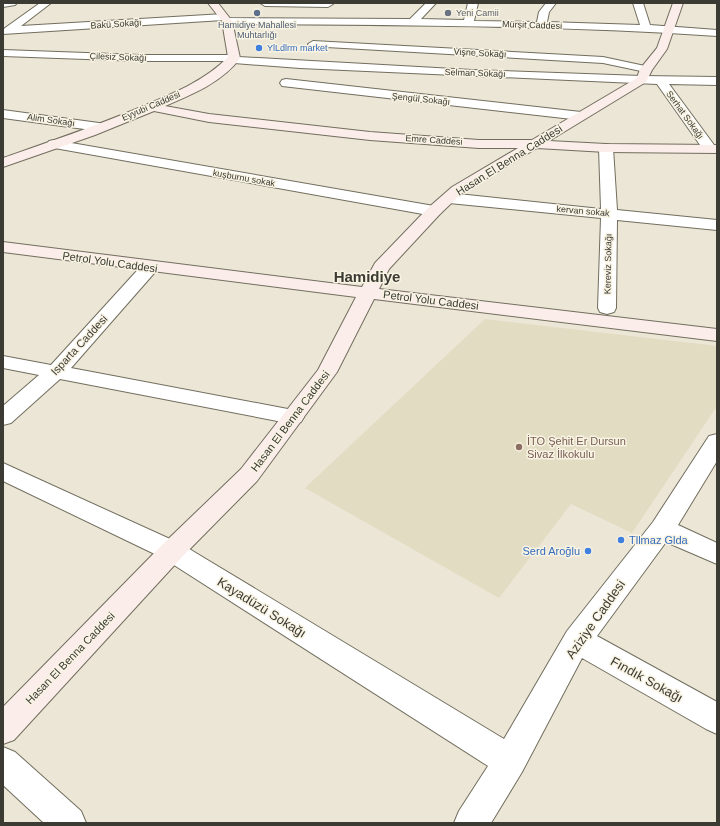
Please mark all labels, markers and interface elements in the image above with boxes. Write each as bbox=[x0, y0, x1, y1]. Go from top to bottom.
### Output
marker: Hamidiye Mahallesi Muhtarlığı bbox=[252, 8, 262, 18]
marker: Yeni Camii bbox=[443, 8, 453, 18]
place label: Yeni Camii bbox=[456, 8, 499, 18]
street label: Bakü Sokağı bbox=[90, 17, 142, 31]
street label: Mürşit Caddesi bbox=[502, 19, 562, 31]
place label: Hamidiye Mahallesi Muhtarlığı bbox=[218, 20, 296, 40]
marker: YlLdlrm market bbox=[254, 43, 264, 53]
place label: YlLdlrm market bbox=[267, 43, 328, 53]
street label: Vişne Sokağı bbox=[453, 47, 507, 59]
street label: Çilesiz Sokağı bbox=[89, 51, 147, 63]
street label: Selman Sokağı bbox=[444, 67, 506, 79]
street label: Eyyubi Caddesi bbox=[120, 89, 182, 123]
street label: Serhat Sokağı bbox=[664, 89, 706, 141]
street label: Şengül Sokağı bbox=[391, 91, 451, 107]
street label: Alim Sokağı bbox=[27, 112, 75, 128]
street label: Hasan El Benna Caddesi bbox=[454, 122, 564, 198]
street label: Emre Caddesi bbox=[405, 133, 463, 147]
street label: kuşburnu sokak bbox=[212, 168, 276, 188]
street label: kervan sokak bbox=[556, 204, 610, 218]
street label: Kereviz Sokağı bbox=[602, 234, 614, 294]
street label: Petrol Yolu Caddesi bbox=[62, 249, 158, 275]
district label: Hamidiye bbox=[334, 268, 400, 285]
street label: Petrol Yolu Caddesi bbox=[383, 288, 479, 312]
street label: Isparta Caddesi bbox=[48, 313, 110, 377]
street label: Hasan El Benna Caddesi bbox=[248, 368, 332, 474]
place label: İTO Şehit Er Dursun Sivaz İlkokulu bbox=[527, 435, 626, 460]
marker: İTO Şehit Er Dursun Sivaz İlkokulu bbox=[514, 442, 524, 452]
place label: Tllmaz Glda bbox=[629, 534, 689, 546]
marker: Tllmaz Glda bbox=[616, 535, 626, 545]
place label: Serd Aroğlu bbox=[523, 545, 580, 557]
marker: Serd Aroğlu bbox=[583, 546, 593, 556]
street label: Kayadüzü Sokağı bbox=[215, 574, 309, 641]
street label: Aziziye Caddesi bbox=[563, 577, 628, 661]
street label: Hasan El Benna Caddesi bbox=[23, 610, 117, 706]
street label: Fındık Sokağı bbox=[608, 653, 685, 705]

